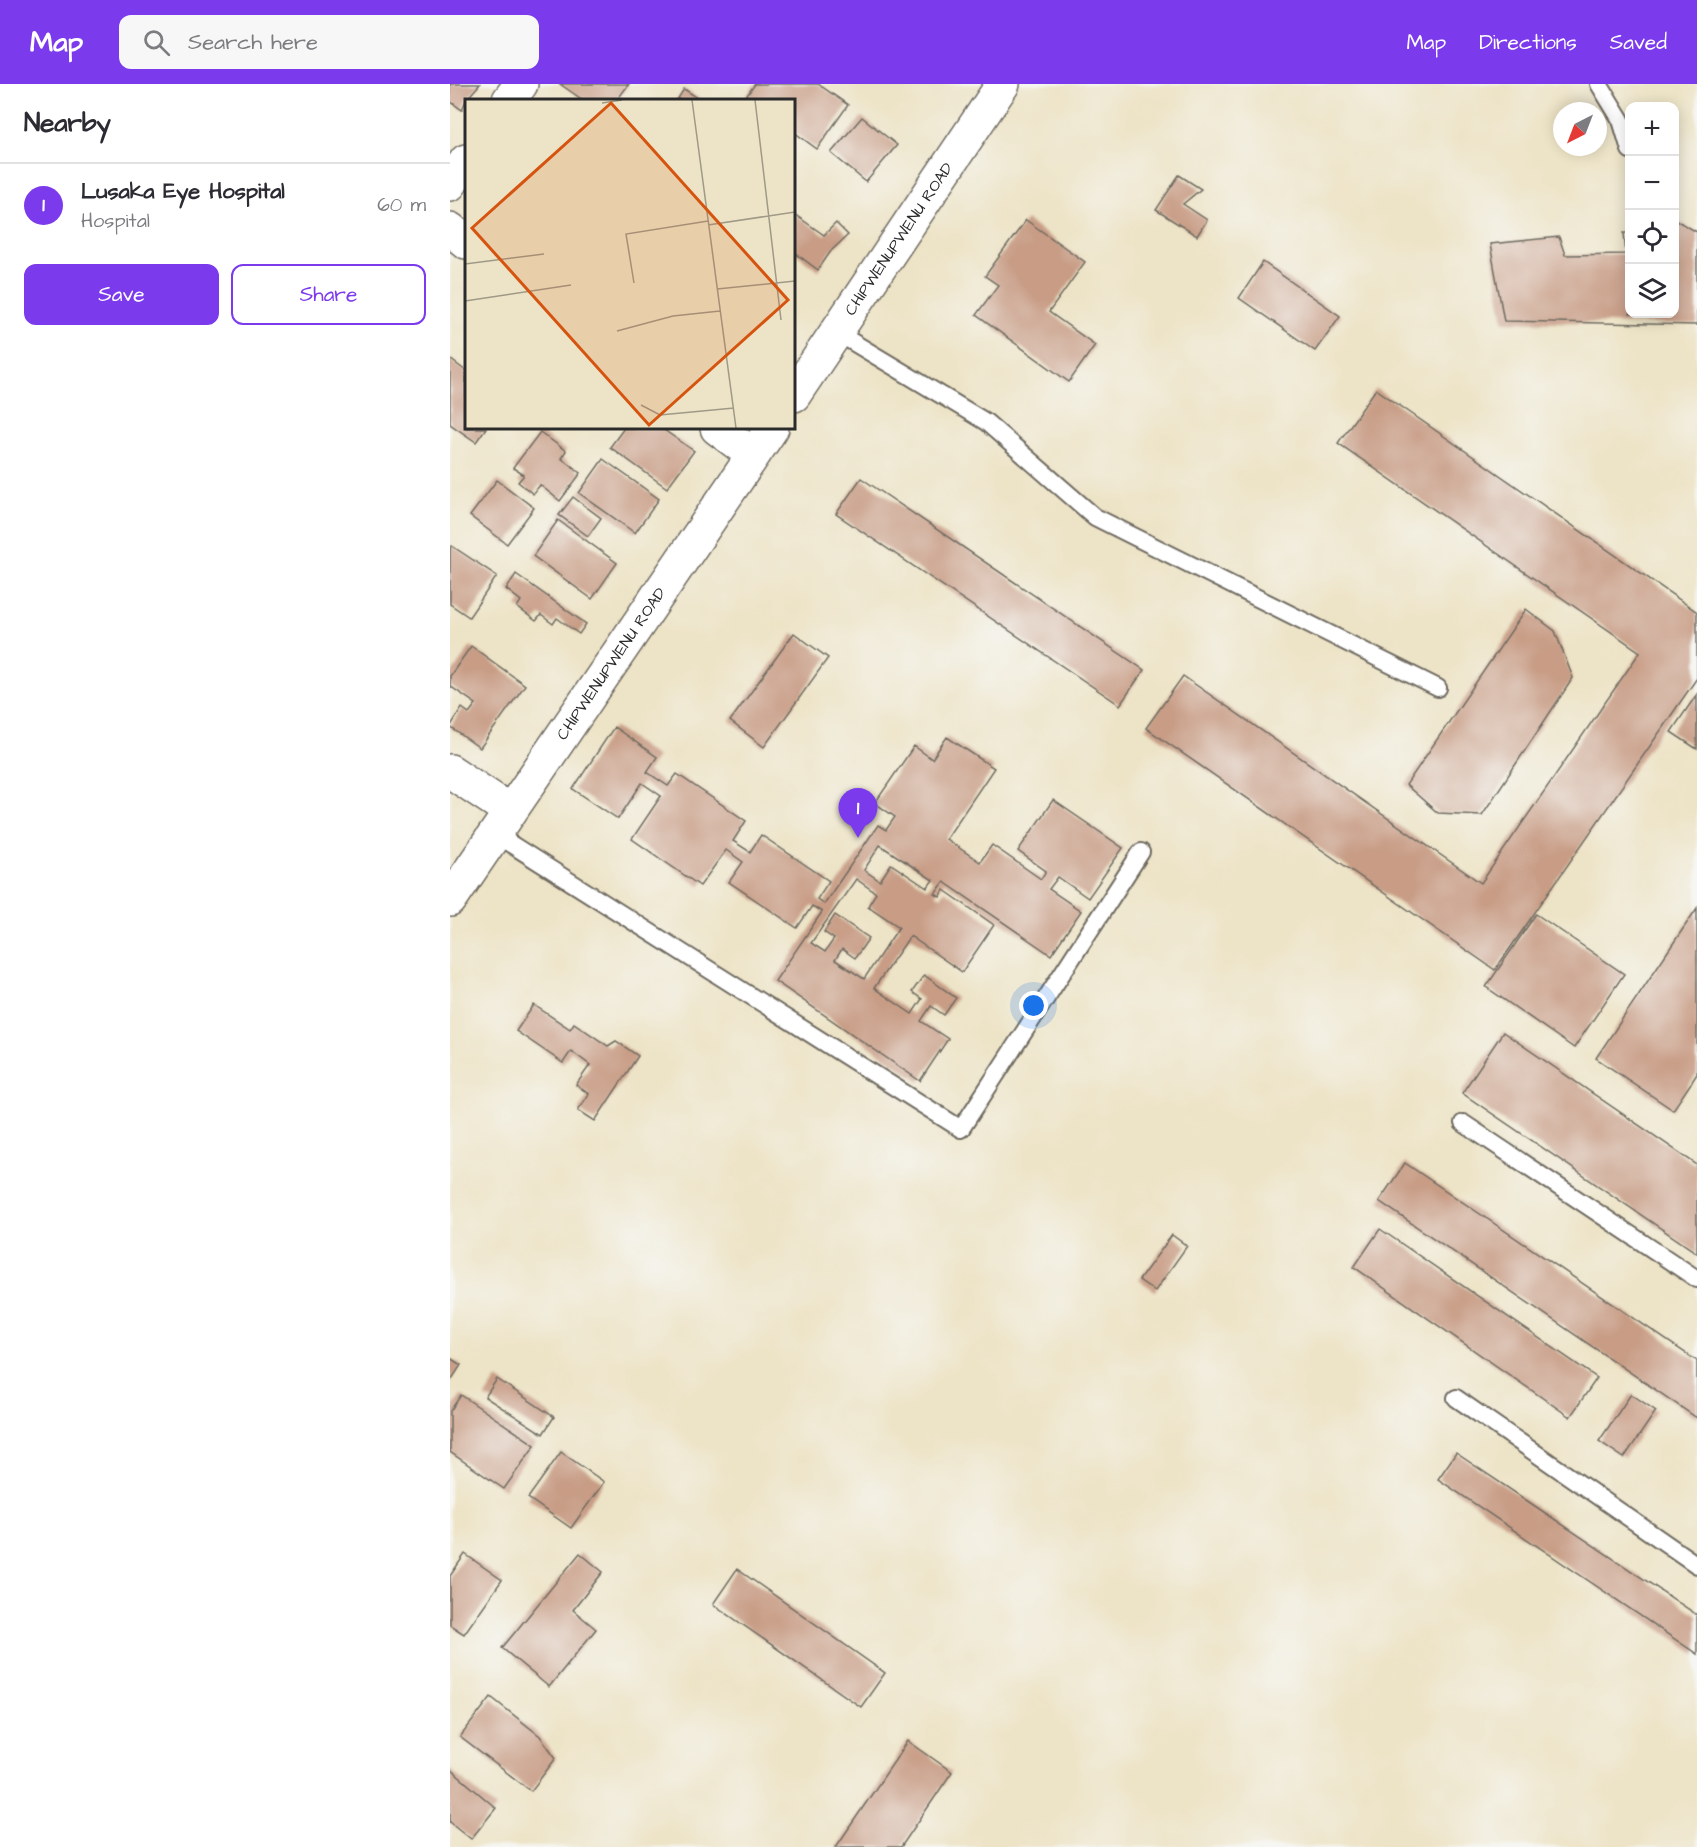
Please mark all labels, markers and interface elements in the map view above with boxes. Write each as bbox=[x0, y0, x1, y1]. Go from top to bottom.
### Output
search box bbox=[119, 15, 539, 69]
text: Map bbox=[30, 23, 83, 62]
icon: search bbox=[140, 26, 173, 59]
text: Search here bbox=[188, 27, 318, 58]
text: Map bbox=[1406, 28, 1446, 57]
text: Directions bbox=[1479, 28, 1577, 57]
text: Saved bbox=[1610, 28, 1667, 57]
inset map bbox=[465, 99, 795, 429]
north arrow bbox=[1553, 102, 1607, 156]
map controls bbox=[1625, 102, 1679, 318]
button: + bbox=[1625, 102, 1679, 156]
text: Nearby bbox=[24, 105, 111, 141]
button: − bbox=[1625, 156, 1679, 210]
street label: CHIPWENUPWENU ROAD bbox=[840, 158, 958, 320]
text: Lusaka Eye Hospital bbox=[81, 176, 285, 207]
text: 1 bbox=[42, 191, 45, 219]
text: 60 m bbox=[377, 191, 426, 219]
text: Hospital bbox=[81, 207, 150, 235]
button: locate bbox=[1625, 210, 1679, 264]
button: Save bbox=[24, 264, 219, 325]
button: Share bbox=[231, 264, 426, 325]
button: layers bbox=[1625, 264, 1679, 318]
street label: CHIPWENUPWENU ROAD bbox=[551, 583, 671, 744]
pin: 1 bbox=[838, 788, 878, 838]
your location bbox=[1019, 991, 1048, 1020]

